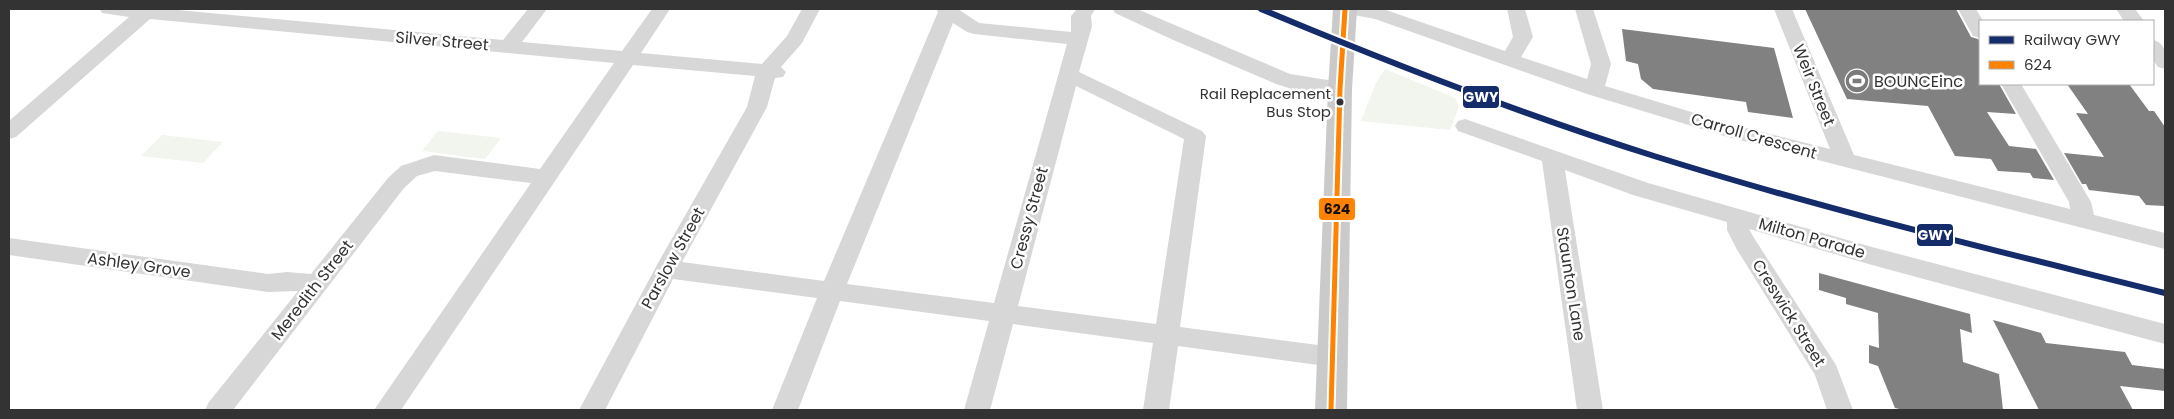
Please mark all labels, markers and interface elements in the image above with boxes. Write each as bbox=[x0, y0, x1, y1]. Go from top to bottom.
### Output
legend bbox=[1979, 20, 2154, 85]
street label: Silver Street bbox=[395, 25, 490, 57]
text: Railway GWY bbox=[2024, 29, 2121, 50]
street label: Weir Street bbox=[1787, 41, 1841, 130]
text: 624 bbox=[2024, 54, 2052, 75]
sports icon: BOUNCEinc bbox=[1844, 68, 1870, 94]
place label: BOUNCEinc bbox=[1874, 70, 1963, 93]
place label: Rail Replacement Bus Stop bbox=[1200, 83, 1331, 122]
line badge: GWY bbox=[1462, 85, 1500, 109]
text: GWY bbox=[1464, 87, 1499, 107]
marker: Rail Replacement Bus Stop bbox=[1335, 97, 1345, 107]
street label: Carroll Crescent bbox=[1688, 107, 1820, 165]
street label: Cressy Street bbox=[1004, 164, 1054, 272]
line badge: 624 bbox=[1318, 197, 1356, 221]
text: 624 bbox=[1324, 199, 1350, 219]
street label: Parslow Street bbox=[636, 203, 710, 313]
street label: Milton Parade bbox=[1756, 212, 1868, 264]
line badge: GWY bbox=[1916, 223, 1954, 247]
street label: Staunton Lane bbox=[1551, 225, 1591, 343]
text: GWY bbox=[1918, 225, 1953, 245]
street label: Meredith Street bbox=[266, 235, 359, 345]
street label: Ashley Grove bbox=[86, 246, 192, 284]
street label: Creswick Street bbox=[1747, 255, 1831, 371]

